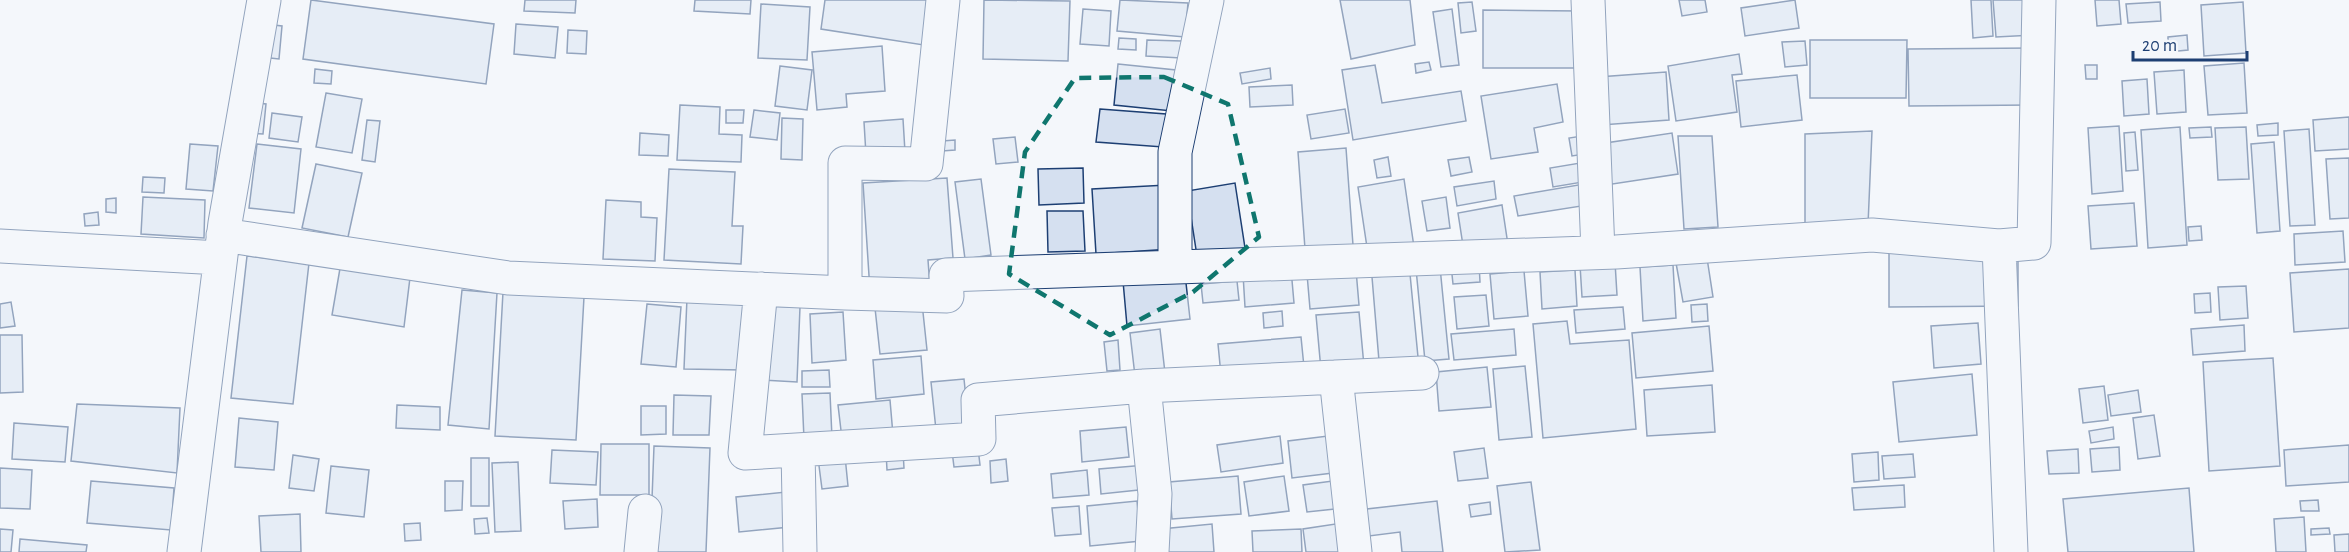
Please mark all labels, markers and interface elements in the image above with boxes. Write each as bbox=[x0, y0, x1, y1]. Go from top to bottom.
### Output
scale bar bbox=[2133, 24, 2247, 62]
text: 20 m bbox=[2142, 37, 2177, 55]

